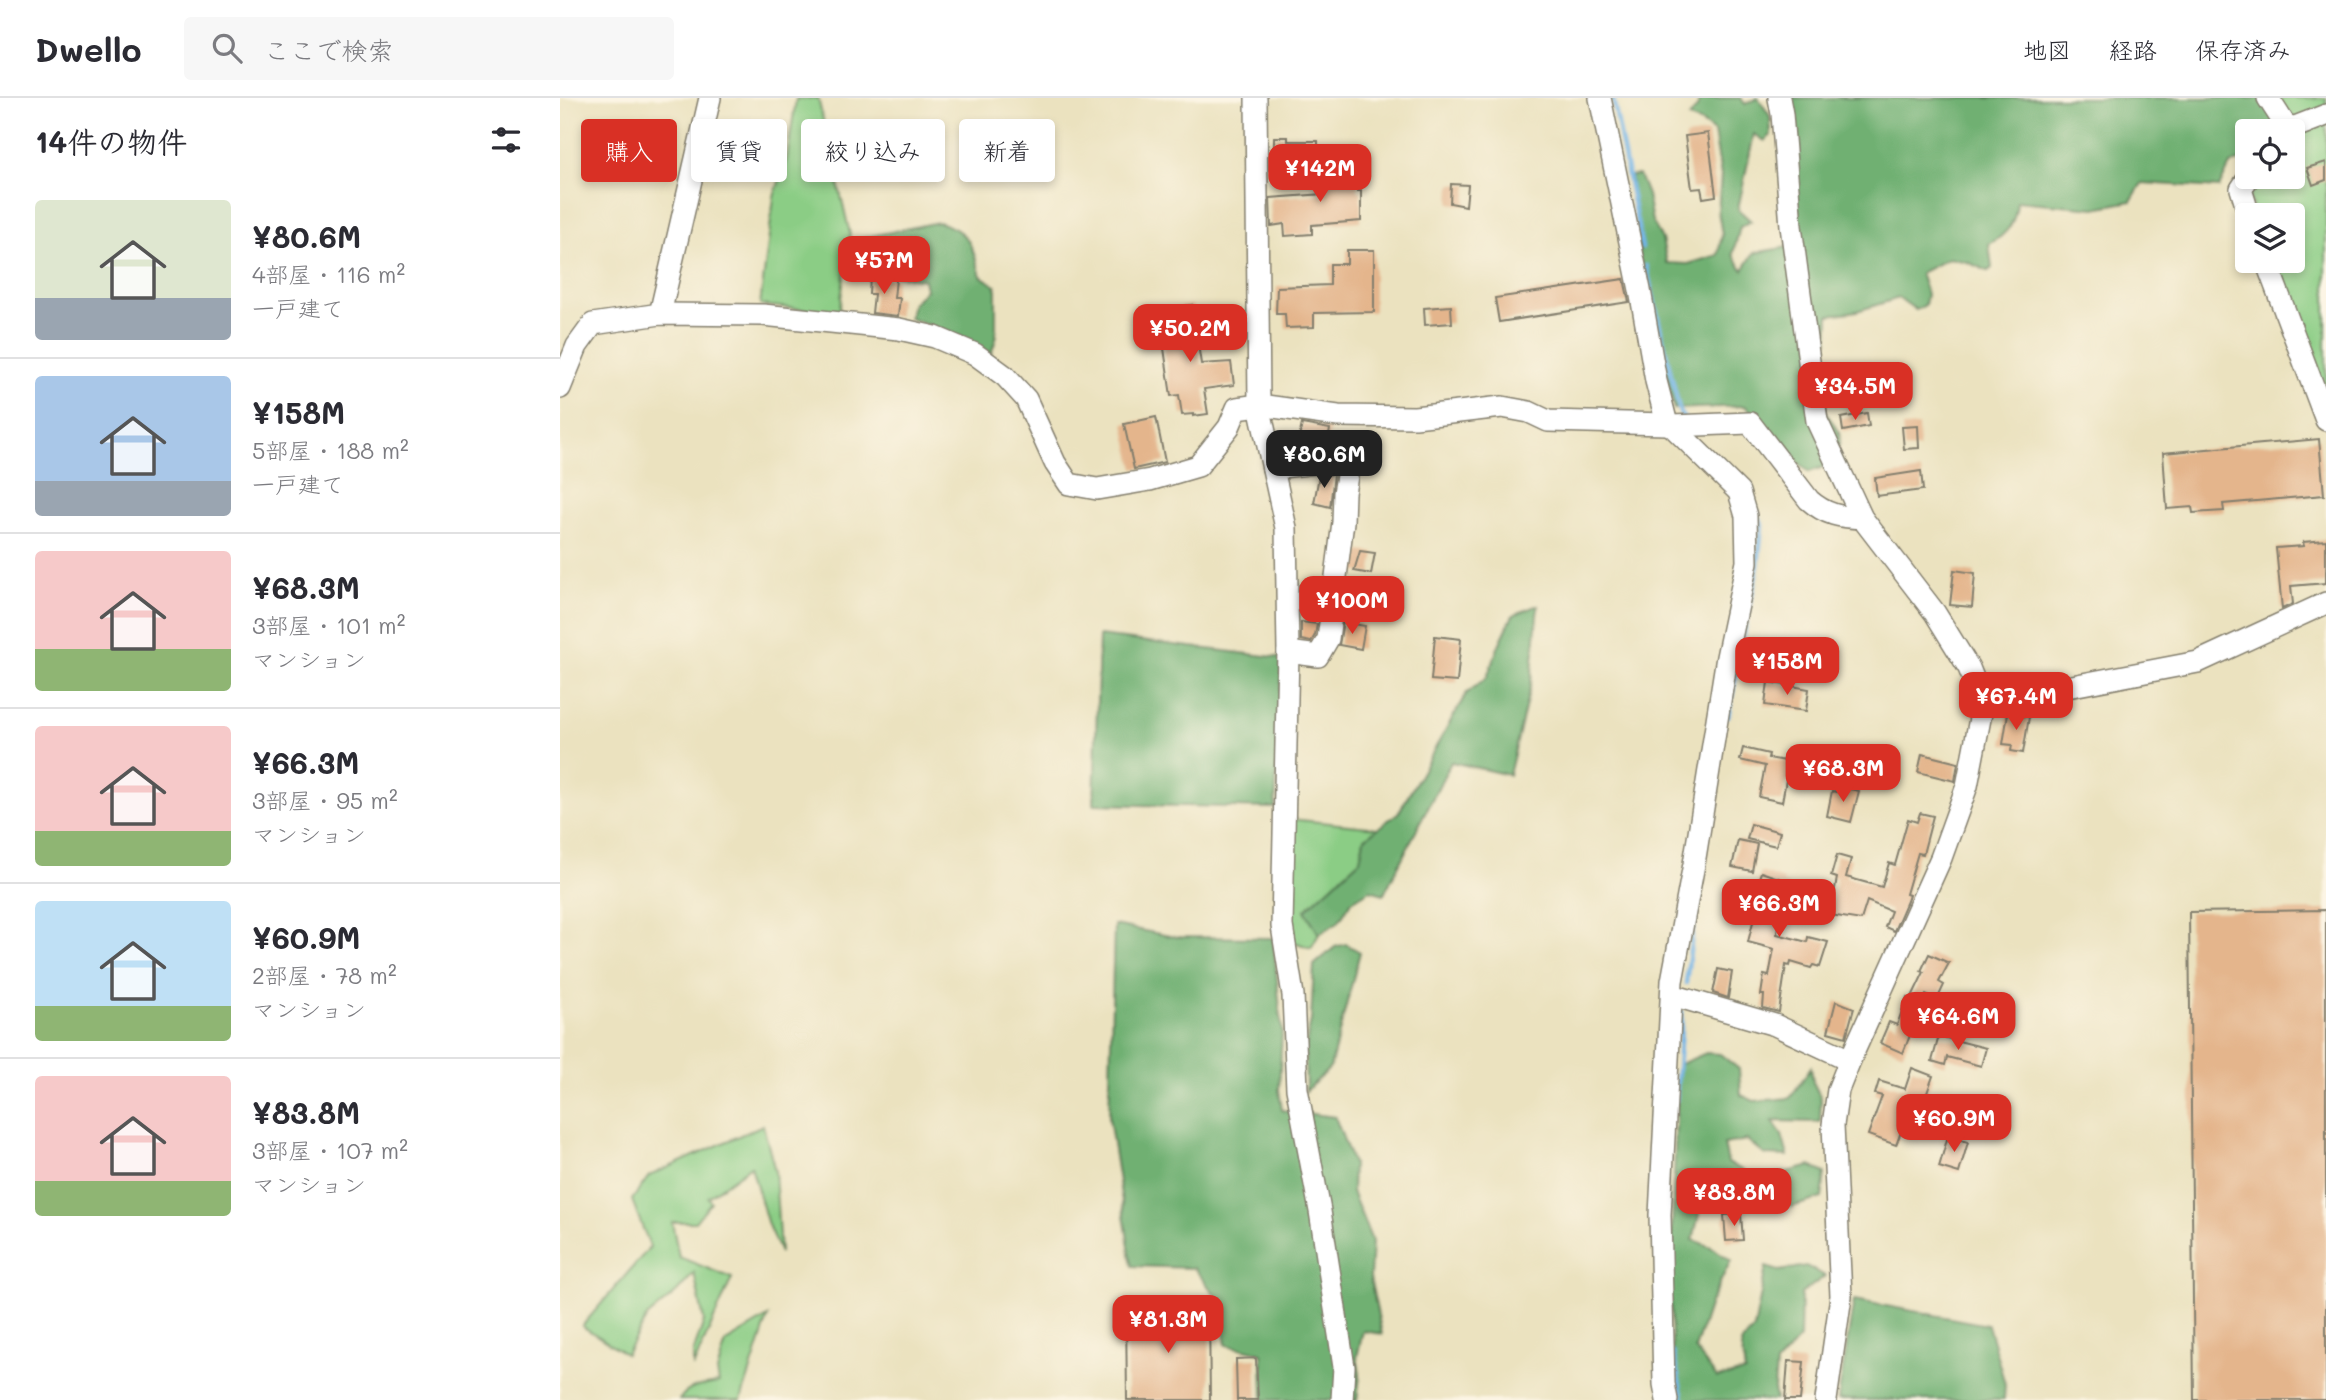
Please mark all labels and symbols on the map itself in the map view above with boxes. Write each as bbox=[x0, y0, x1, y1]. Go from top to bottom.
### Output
pin: ¥142M bbox=[1271, 144, 1369, 204]
pin: ¥57M bbox=[843, 236, 925, 296]
pin: ¥50.2M bbox=[1133, 304, 1247, 364]
pin: ¥34.5M bbox=[1798, 362, 1912, 422]
pin: ¥80.6M bbox=[1267, 430, 1381, 490]
pin: ¥100M bbox=[1303, 576, 1401, 636]
pin: ¥158M bbox=[1738, 638, 1836, 697]
pin: ¥67.4M bbox=[1959, 672, 2073, 732]
pin: ¥68.3M bbox=[1786, 744, 1900, 804]
pin: ¥66.3M bbox=[1722, 880, 1836, 939]
pin: ¥64.6M bbox=[1901, 992, 2015, 1052]
pin: ¥60.9M bbox=[1897, 1094, 2011, 1154]
pin: ¥83.8M bbox=[1677, 1168, 1791, 1228]
pin: ¥81.3M bbox=[1111, 1296, 1225, 1355]

